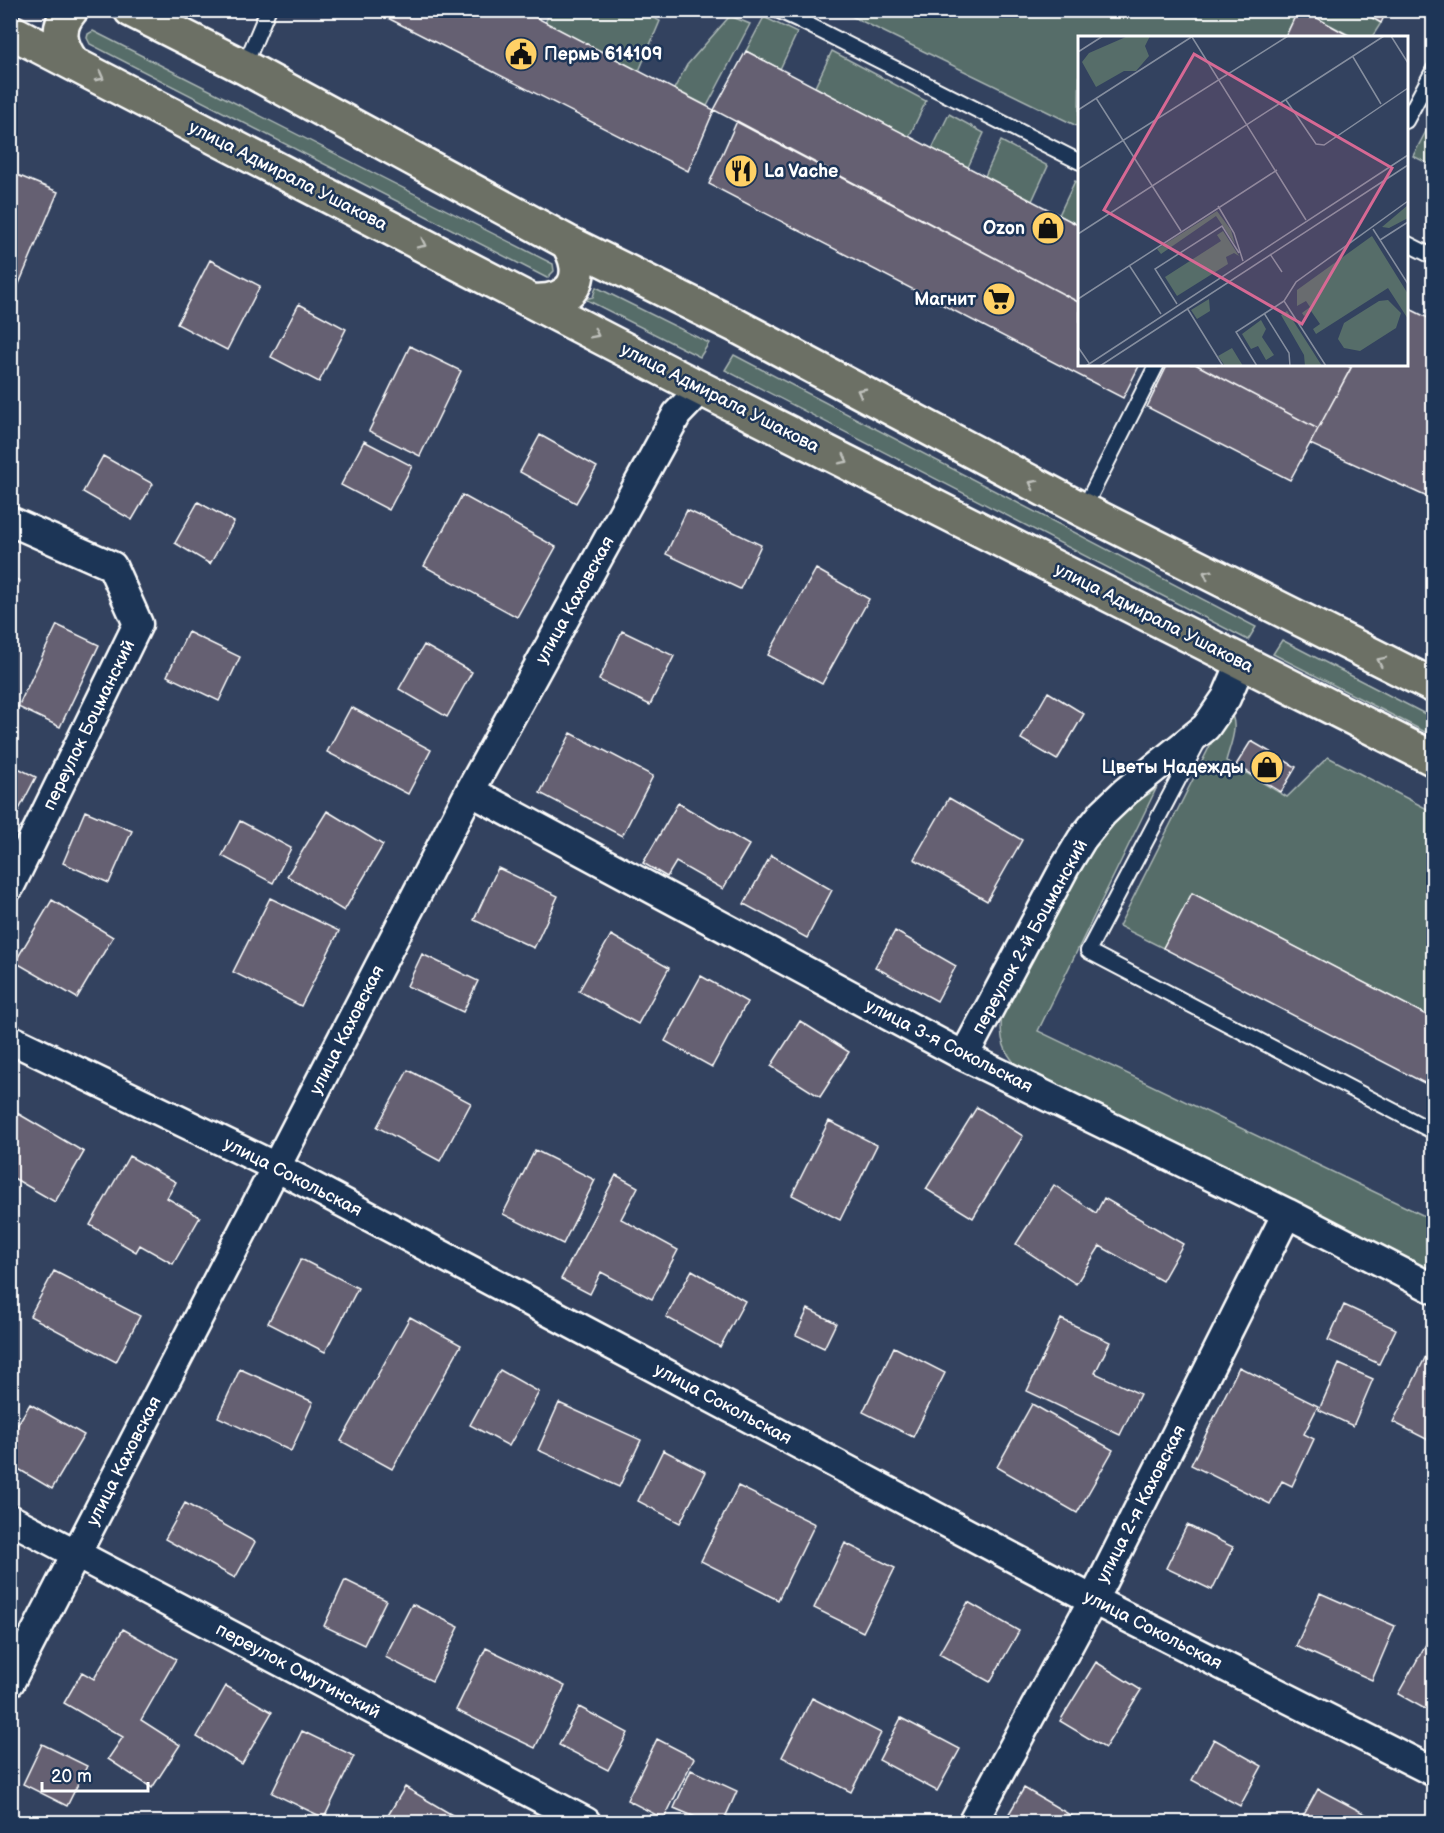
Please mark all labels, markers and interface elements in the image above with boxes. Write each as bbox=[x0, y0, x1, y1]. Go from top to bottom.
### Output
public building icon: Пермь 614109 bbox=[503, 36, 539, 72]
inset map bbox=[1078, 36, 1408, 366]
place label: Пермь 614109 bbox=[544, 44, 662, 65]
one-way arrow bbox=[93, 70, 104, 81]
street label: улица Адмирала Ушакова bbox=[185, 117, 391, 235]
restaurant icon: La Vache bbox=[723, 153, 759, 189]
place label: La Vache bbox=[764, 161, 838, 182]
shop icon: Ozon bbox=[1030, 210, 1066, 246]
place label: Ozon bbox=[983, 218, 1025, 239]
one-way arrow bbox=[415, 237, 426, 249]
supermarket icon: Магнит bbox=[981, 281, 1017, 317]
place label: Магнит bbox=[914, 289, 976, 310]
one-way arrow bbox=[589, 327, 599, 338]
street label: улица Адмирала Ушакова bbox=[617, 339, 823, 457]
one-way arrow bbox=[857, 388, 867, 399]
one-way arrow bbox=[837, 453, 848, 465]
one-way arrow bbox=[1029, 480, 1039, 491]
street label: улица Каховская bbox=[531, 533, 619, 667]
street label: улица Адмирала Ушакова bbox=[1051, 559, 1257, 677]
one-way arrow bbox=[1202, 569, 1213, 581]
street label: переулок Боцманский bbox=[39, 636, 139, 814]
one-way arrow bbox=[1376, 656, 1387, 668]
shop icon: Цветы Надежды bbox=[1249, 749, 1285, 785]
place label: Цветы Надежды bbox=[1102, 757, 1244, 778]
street label: переулок 2-й Боцманский bbox=[968, 836, 1092, 1038]
street label: улица Каховская bbox=[305, 962, 389, 1098]
street label: улица 3-я Сокольская bbox=[862, 995, 1036, 1097]
street label: улица Сокольская bbox=[220, 1133, 366, 1221]
street label: улица Сокольская bbox=[651, 1359, 795, 1449]
street label: улица Каховская bbox=[82, 1393, 166, 1529]
street label: улица 2-я Каховская bbox=[1092, 1421, 1190, 1587]
street label: улица Сокольская bbox=[1080, 1586, 1226, 1674]
street label: переулок Омутинский bbox=[212, 1619, 384, 1723]
scale bar bbox=[42, 1755, 148, 1793]
text: 20 m bbox=[51, 1766, 92, 1787]

